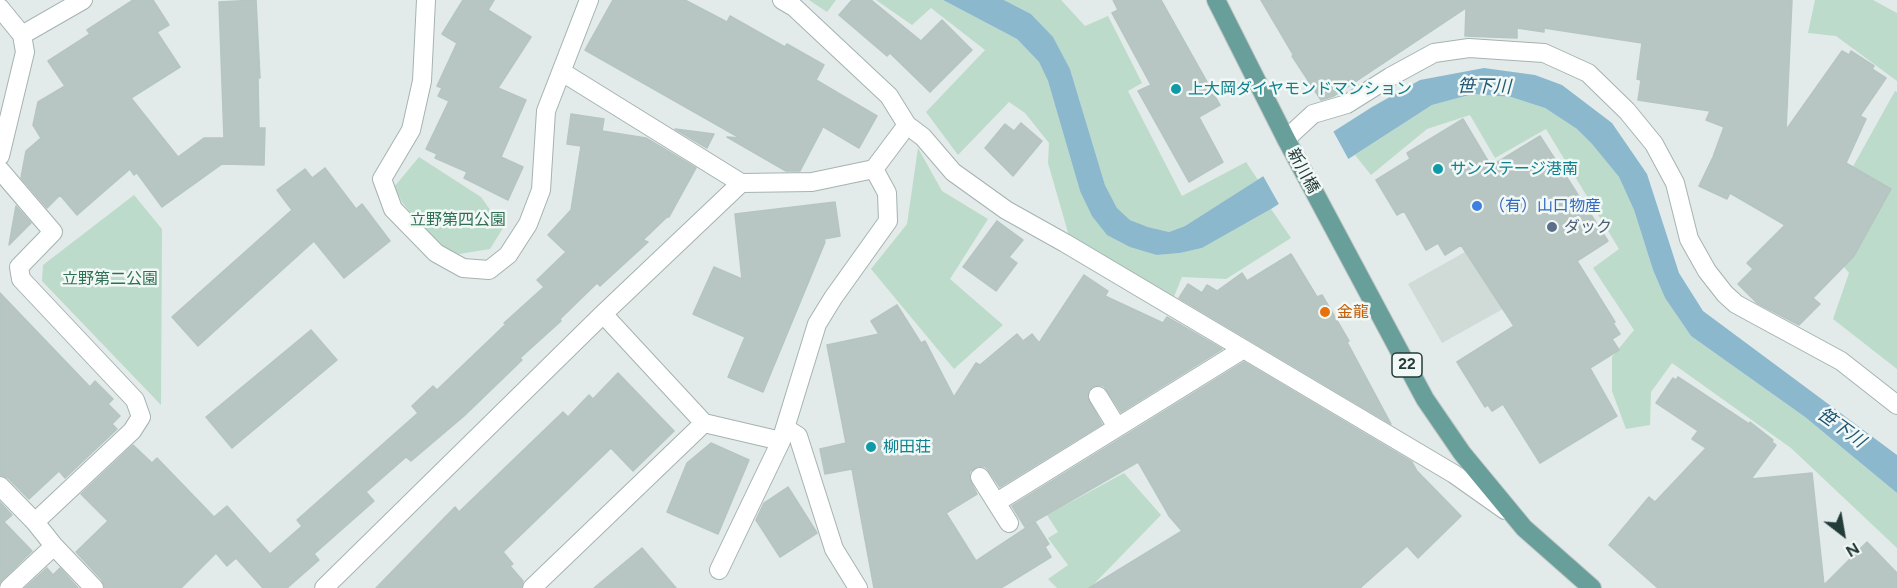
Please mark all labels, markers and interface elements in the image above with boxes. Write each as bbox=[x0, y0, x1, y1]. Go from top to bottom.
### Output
water label: 笹下川 bbox=[1457, 76, 1511, 98]
place label: 上大岡ダイヤモンドマンション bbox=[1188, 79, 1412, 99]
marker: 上大岡ダイヤモンドマンション bbox=[1169, 82, 1183, 96]
street label: 新川橋 bbox=[1283, 145, 1323, 197]
place label: サンステージ港南 bbox=[1450, 159, 1578, 179]
marker: サンステージ港南 bbox=[1431, 162, 1445, 176]
place label: （有）山口物産 bbox=[1489, 196, 1601, 216]
marker: （有）山口物産 bbox=[1470, 199, 1484, 213]
park label: 立野第四公園 bbox=[410, 210, 506, 230]
place label: ダック bbox=[1564, 217, 1612, 237]
marker: ダック bbox=[1545, 220, 1559, 234]
park label: 立野第二公園 bbox=[62, 269, 158, 289]
place label: 金龍 bbox=[1337, 302, 1369, 322]
marker: 金龍 bbox=[1318, 305, 1332, 319]
road number: 22 bbox=[1392, 353, 1422, 377]
water label: 笹下川 bbox=[1813, 403, 1869, 453]
place label: 柳田荘 bbox=[883, 437, 931, 457]
marker: 柳田荘 bbox=[864, 440, 878, 454]
north arrow bbox=[1813, 504, 1873, 564]
text: N bbox=[1842, 539, 1863, 561]

